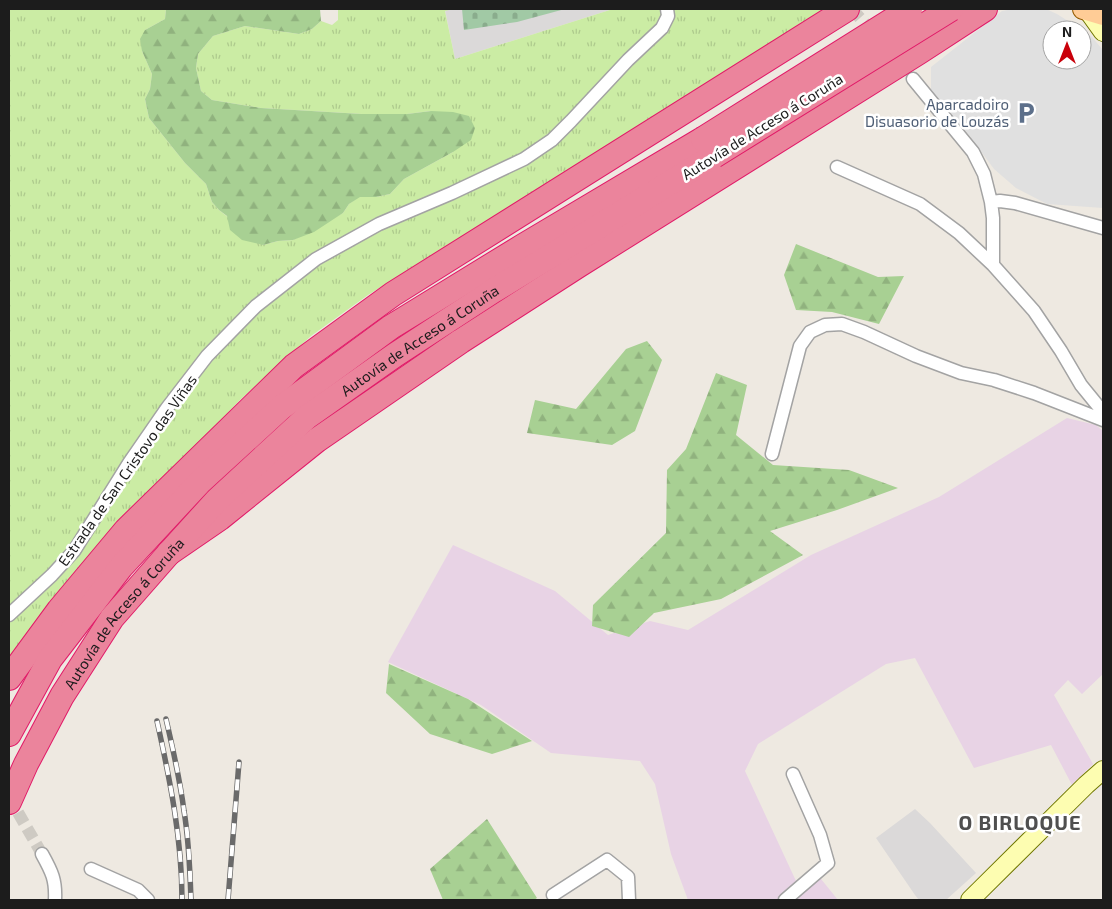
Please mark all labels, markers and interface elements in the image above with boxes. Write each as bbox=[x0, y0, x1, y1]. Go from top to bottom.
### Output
north arrow bbox=[1042, 20, 1092, 70]
text: N bbox=[1062, 23, 1072, 40]
street label: Autovía de Acceso á Coruña bbox=[678, 69, 846, 183]
place label: Aparcadoiro Disuasorio de Louzás bbox=[865, 95, 1009, 130]
parking icon: Aparcadoiro Disuasorio de Louzás bbox=[1013, 100, 1039, 126]
street label: Autovía de Acceso á Coruña bbox=[337, 281, 502, 400]
street label: Estrada de San Cristovo das Viñas bbox=[54, 371, 200, 569]
street label: Autovía de Acceso á Coruña bbox=[60, 534, 188, 692]
district label: O BIRLOQUE bbox=[959, 810, 1081, 835]

